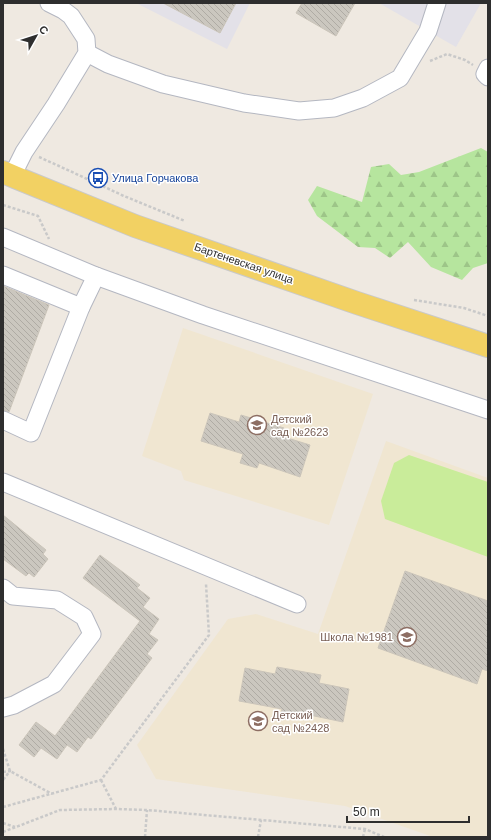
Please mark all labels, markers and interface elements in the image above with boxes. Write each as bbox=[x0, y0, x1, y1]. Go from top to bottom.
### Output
north arrow bbox=[16, 16, 56, 56]
text: С bbox=[37, 23, 51, 37]
bus stop icon: Улица Горчакова bbox=[87, 167, 109, 189]
place label: Улица Горчакова bbox=[112, 172, 199, 184]
street label: Бартеневская улица bbox=[193, 240, 296, 286]
place label: Детский сад №2623 bbox=[271, 413, 328, 438]
school or university icon: Детский сад №2623 bbox=[246, 414, 268, 436]
school or university icon: Школа №1981 bbox=[396, 626, 418, 648]
place label: Школа №1981 bbox=[320, 631, 393, 643]
place label: Детский сад №2428 bbox=[272, 709, 329, 734]
school or university icon: Детский сад №2428 bbox=[247, 710, 269, 732]
scale bar bbox=[347, 798, 469, 824]
text: 50 m bbox=[353, 805, 380, 819]

